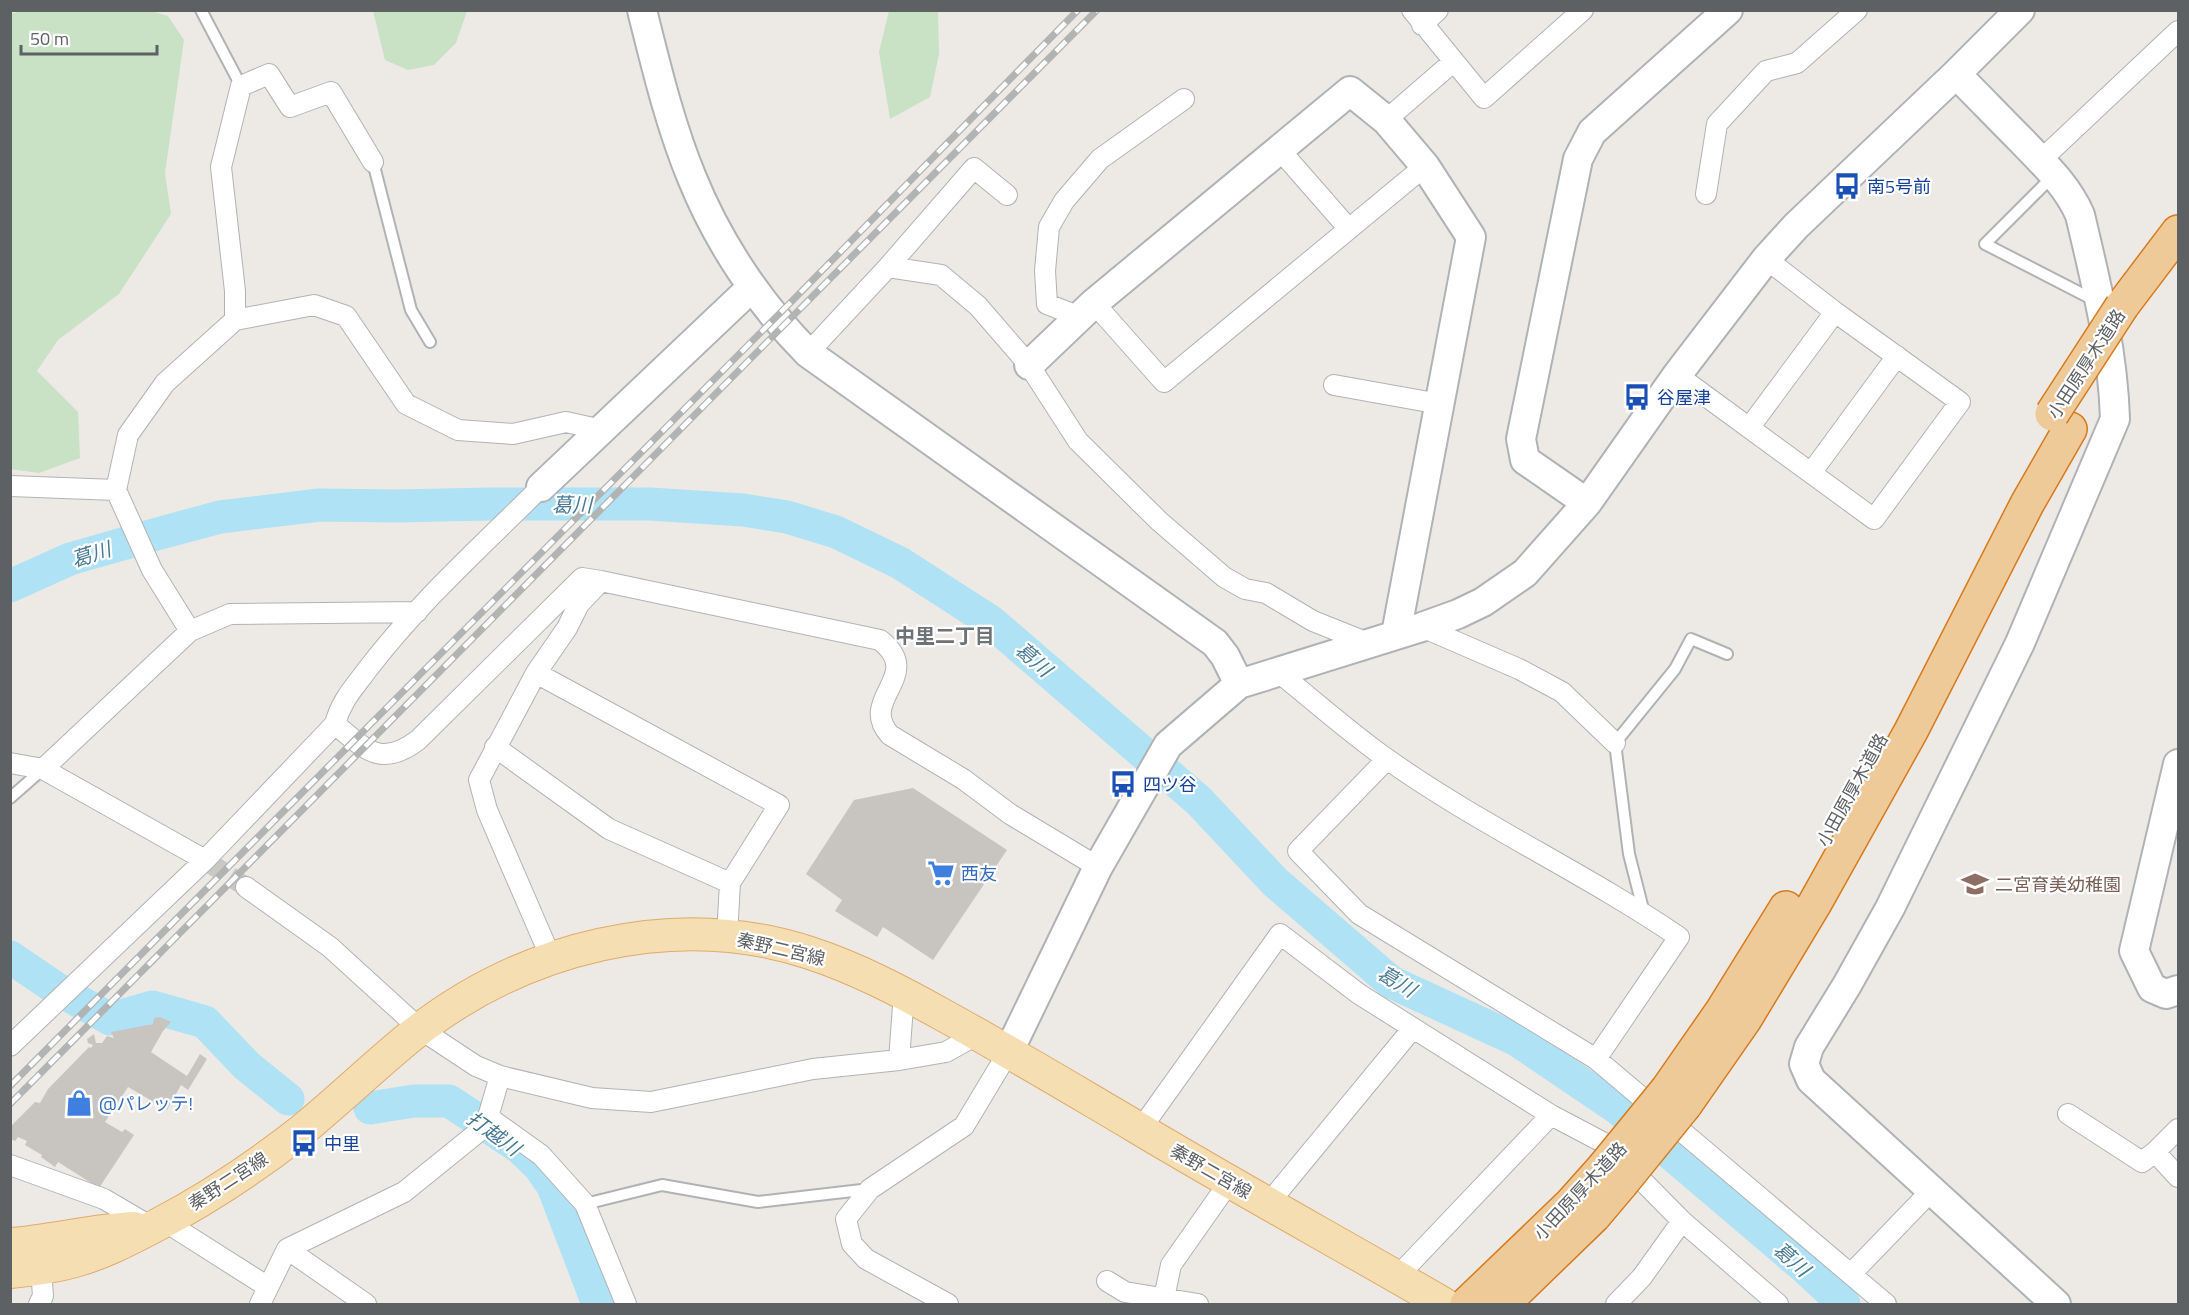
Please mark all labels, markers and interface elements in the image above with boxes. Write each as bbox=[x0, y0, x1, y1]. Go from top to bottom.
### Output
scale bar bbox=[21, 18, 158, 56]
text: 50 m bbox=[30, 25, 69, 52]
bus stop icon: 南5号前 bbox=[1832, 171, 1862, 201]
place label: 南5号前 bbox=[1867, 173, 1931, 200]
street label: 小田原厚木道路 bbox=[2040, 304, 2132, 424]
bus stop icon: 谷屋津 bbox=[1622, 382, 1652, 412]
place label: 谷屋津 bbox=[1657, 384, 1711, 411]
water label: 葛川 bbox=[552, 489, 594, 520]
water label: 葛川 bbox=[67, 532, 117, 575]
district label: 中里二丁目 bbox=[895, 620, 995, 651]
water label: 葛川 bbox=[1009, 634, 1061, 685]
street label: 小田原厚木道路 bbox=[1810, 728, 1894, 852]
bus stop icon: 四ツ谷 bbox=[1108, 769, 1138, 799]
place label: 四ツ谷 bbox=[1143, 771, 1197, 798]
supermarket icon: 西友 bbox=[926, 858, 956, 888]
place label: 西友 bbox=[961, 860, 997, 887]
school or university icon: 二宮育美幼稚園 bbox=[1960, 869, 1990, 899]
place label: 二宮育美幼稚園 bbox=[1995, 871, 2121, 898]
street label: 秦野二宮線 bbox=[734, 926, 828, 972]
water label: 葛川 bbox=[1372, 957, 1424, 1006]
shop icon: @パレッテ! bbox=[64, 1088, 94, 1118]
place label: @パレッテ! bbox=[99, 1090, 193, 1117]
water label: 打越川 bbox=[461, 1103, 529, 1164]
bus stop icon: 中里 bbox=[289, 1128, 319, 1158]
place label: 中里 bbox=[324, 1130, 360, 1157]
street label: 小田原厚木道路 bbox=[1527, 1136, 1633, 1246]
street label: 秦野二宮線 bbox=[1165, 1137, 1257, 1205]
street label: 秦野二宮線 bbox=[183, 1145, 273, 1217]
water label: 葛川 bbox=[1767, 1234, 1819, 1285]

